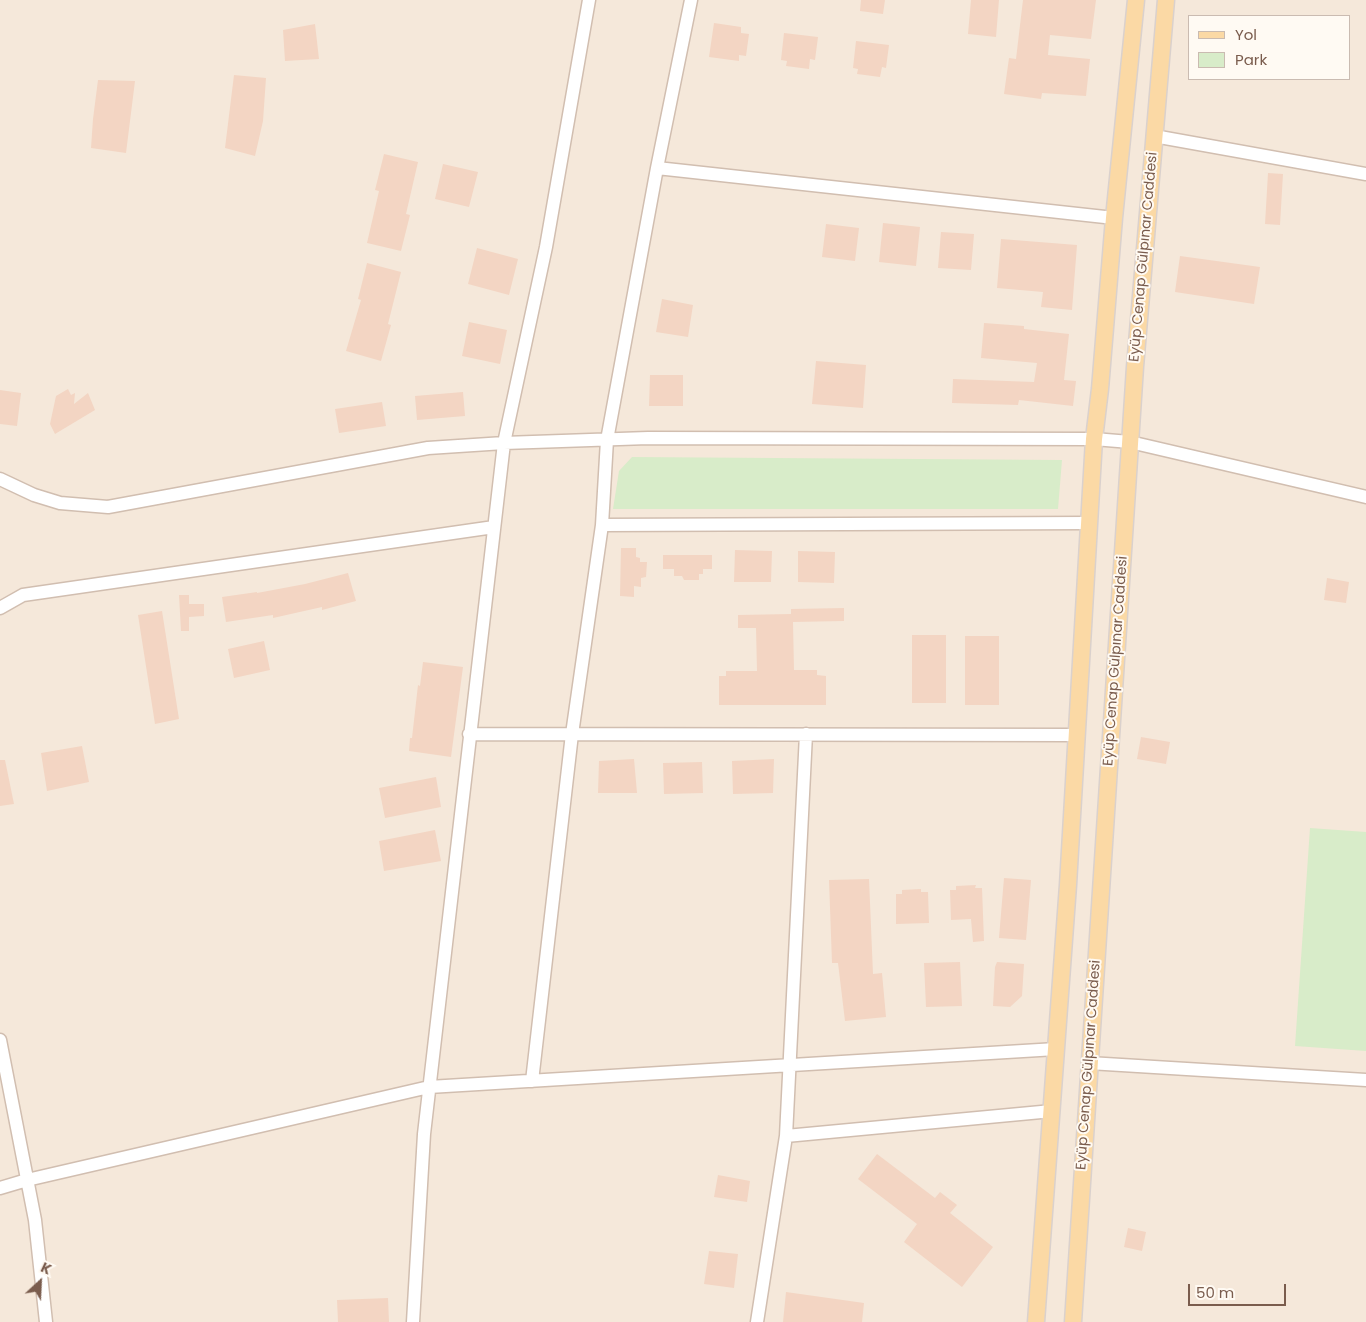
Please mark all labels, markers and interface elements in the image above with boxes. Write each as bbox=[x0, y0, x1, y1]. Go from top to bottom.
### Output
legend bbox=[1188, 15, 1351, 80]
text: Yol bbox=[1235, 24, 1257, 45]
text: Park bbox=[1235, 49, 1267, 70]
street label: Eyüp Cenap Gülpınar Caddesi bbox=[1126, 151, 1162, 363]
street label: Eyüp Cenap Gülpınar Caddesi bbox=[1100, 555, 1132, 767]
street label: Eyüp Cenap Gülpınar Caddesi bbox=[1073, 959, 1105, 1171]
north arrow bbox=[15, 1257, 65, 1307]
text: K bbox=[38, 1257, 55, 1280]
scale bar bbox=[1191, 1274, 1288, 1306]
text: 50 m bbox=[1196, 1282, 1234, 1303]

